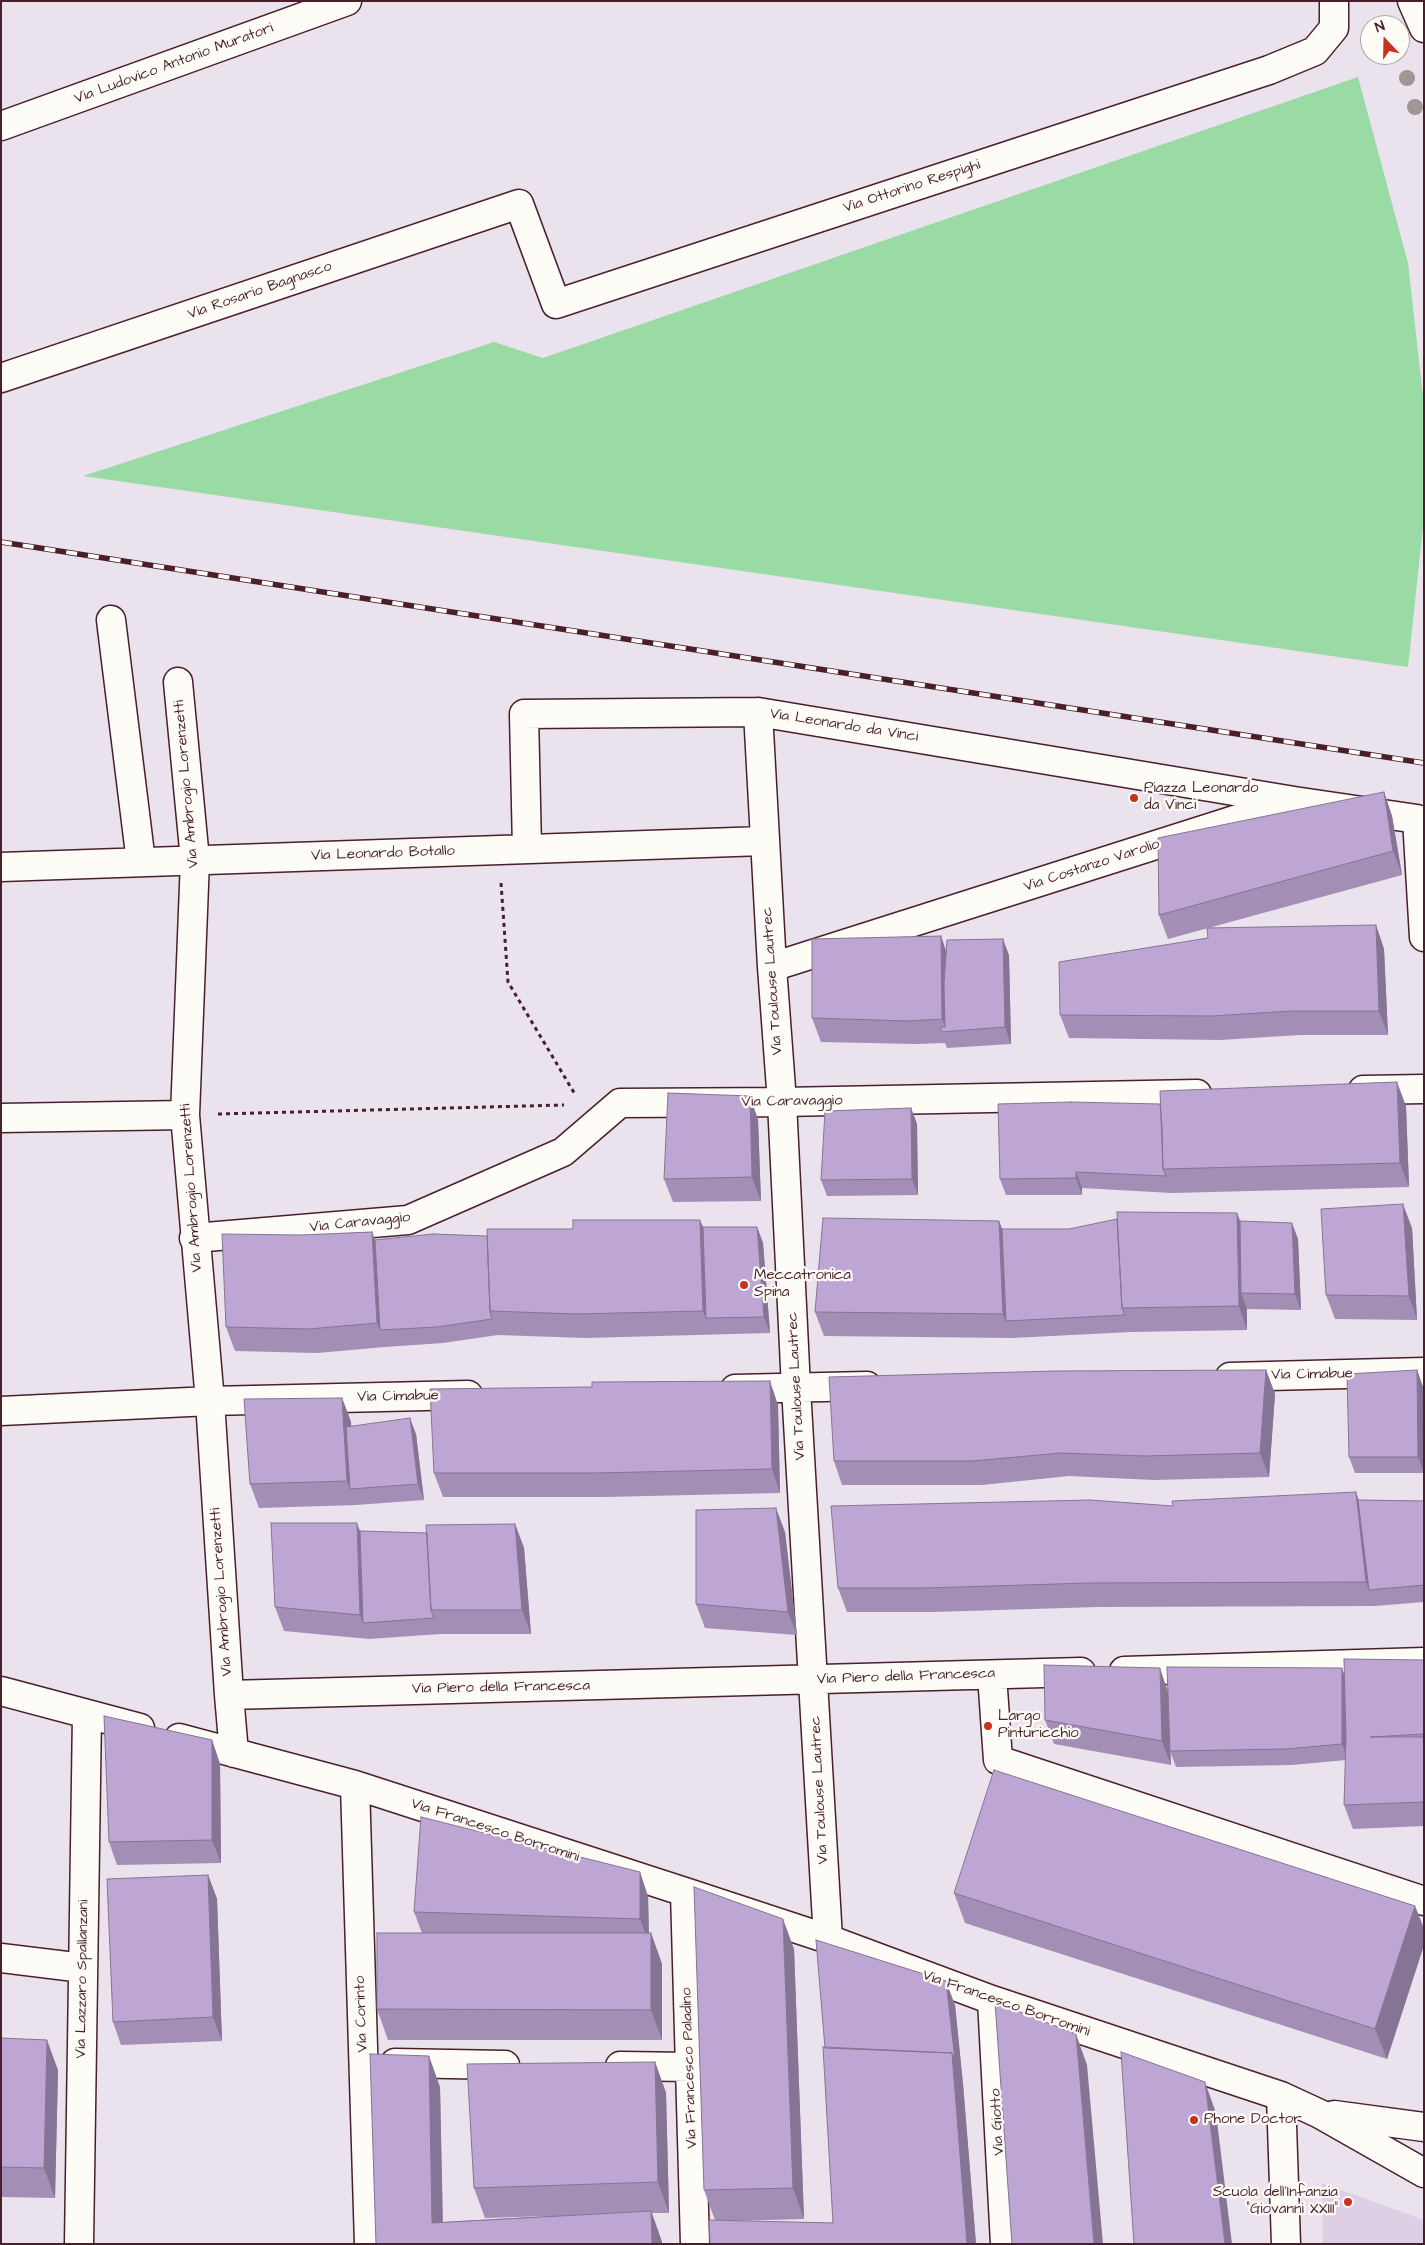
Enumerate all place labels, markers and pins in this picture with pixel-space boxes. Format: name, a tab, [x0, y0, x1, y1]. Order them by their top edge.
place label: Piazza Leonardo da Vinci	[1144, 780, 1258, 815]
marker: Piazza Leonardo da Vinci	[1128, 792, 1140, 804]
place label: Meccatronica Spina	[754, 1267, 851, 1302]
marker: Meccatronica Spina	[738, 1279, 750, 1291]
place label: Largo Pinturicchio	[998, 1708, 1079, 1743]
marker: Largo Pinturicchio	[982, 1720, 994, 1732]
place label: Phone Doctor	[1204, 2111, 1301, 2129]
marker: Phone Doctor	[1188, 2114, 1200, 2126]
place label: Scuola dell'Infanzia "Giovanni XXIII"	[1213, 2184, 1338, 2219]
marker: Scuola dell'Infanzia "Giovanni XXIII"	[1342, 2196, 1354, 2208]

